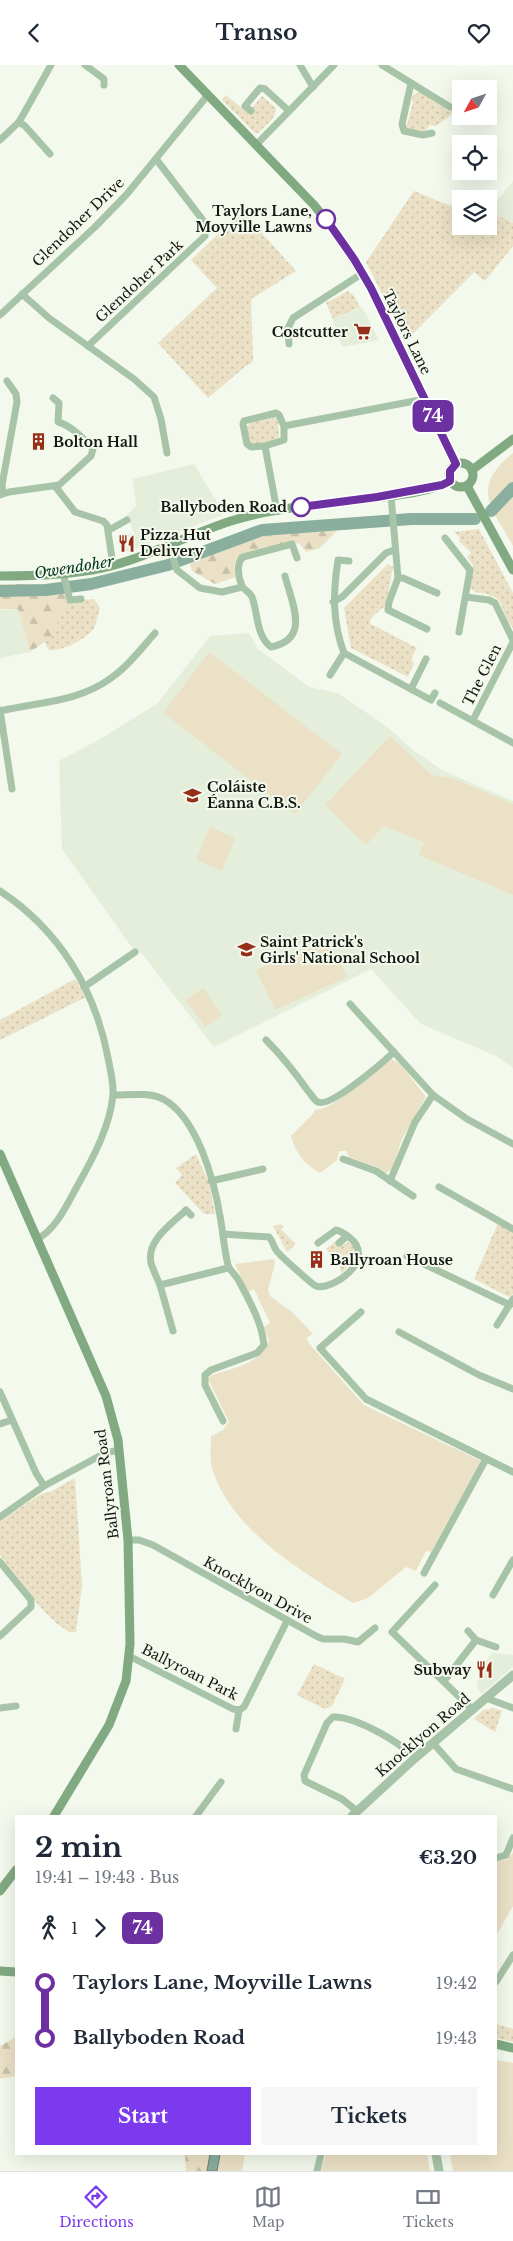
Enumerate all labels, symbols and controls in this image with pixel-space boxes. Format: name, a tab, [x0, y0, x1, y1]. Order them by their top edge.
icon: back	[20, 19, 48, 47]
text: Transo	[216, 19, 297, 46]
icon: heart	[465, 19, 493, 47]
north arrow	[452, 80, 498, 125]
map controls	[452, 80, 497, 235]
button: locate	[452, 135, 497, 180]
street label: Glendoher Drive	[28, 173, 128, 271]
button: layers	[452, 190, 497, 235]
place label: Taylors Lane, Moyville Lawns	[195, 202, 312, 236]
marker: Taylors Lane, Moyville Lawns	[316, 209, 336, 229]
street label: Glendoher Park	[91, 235, 187, 326]
street label: Taylors Lane	[379, 287, 435, 377]
supermarket icon: Costcutter	[352, 322, 372, 342]
place label: Costcutter	[272, 323, 348, 341]
line badge: 74	[410, 400, 456, 432]
text: 74	[423, 405, 443, 427]
building icon: Bolton Hall	[29, 432, 49, 452]
place label: Bolton Hall	[53, 433, 138, 451]
marker: Ballyboden Road	[291, 497, 311, 517]
place label: Ballyboden Road	[160, 498, 287, 516]
place label: Pizza Hut Delivery	[140, 526, 212, 560]
restaurant icon: Pizza Hut Delivery	[116, 533, 136, 553]
water label: Owendoher	[33, 551, 116, 583]
street label: The Glen	[459, 641, 505, 709]
place label: Coláiste Éanna C.B.S.	[207, 778, 301, 812]
school or university icon: Coláiste Éanna C.B.S.	[183, 785, 203, 805]
place label: Saint Patrick's Girls' National School	[260, 933, 420, 967]
school or university icon: Saint Patrick's Girls' National School	[236, 940, 256, 960]
building icon: Ballyroan House	[306, 1250, 326, 1270]
place label: Ballyroan House	[330, 1251, 453, 1269]
street label: Ballyroan Road	[91, 1427, 123, 1540]
street label: Knocklyon Drive	[200, 1553, 316, 1627]
street label: Ballyroan Park	[139, 1640, 242, 1704]
restaurant icon: Subway	[475, 1660, 495, 1680]
place label: Subway	[414, 1661, 472, 1679]
street label: Knocklyon Road	[372, 1689, 474, 1781]
text: 2 min	[35, 1830, 122, 1865]
text: €3.20	[419, 1846, 477, 1869]
text: 19:41 – 19:43 · Bus	[35, 1867, 179, 1887]
icon: walk	[35, 1914, 63, 1942]
icon: forward	[86, 1914, 114, 1942]
text: 74	[132, 1917, 153, 1939]
text: 1	[71, 1918, 78, 1938]
text: Taylors Lane, Moyville Lawns	[73, 1971, 372, 1994]
text: 19:42	[436, 1973, 477, 1993]
text: Ballyboden Road	[73, 2026, 245, 2049]
text: 19:43	[436, 2028, 477, 2048]
button: Start	[35, 2087, 251, 2145]
button: Tickets	[261, 2087, 477, 2145]
tab: Directions	[59, 2183, 134, 2231]
tab: Map	[252, 2183, 285, 2231]
tab: Tickets	[403, 2183, 454, 2231]

